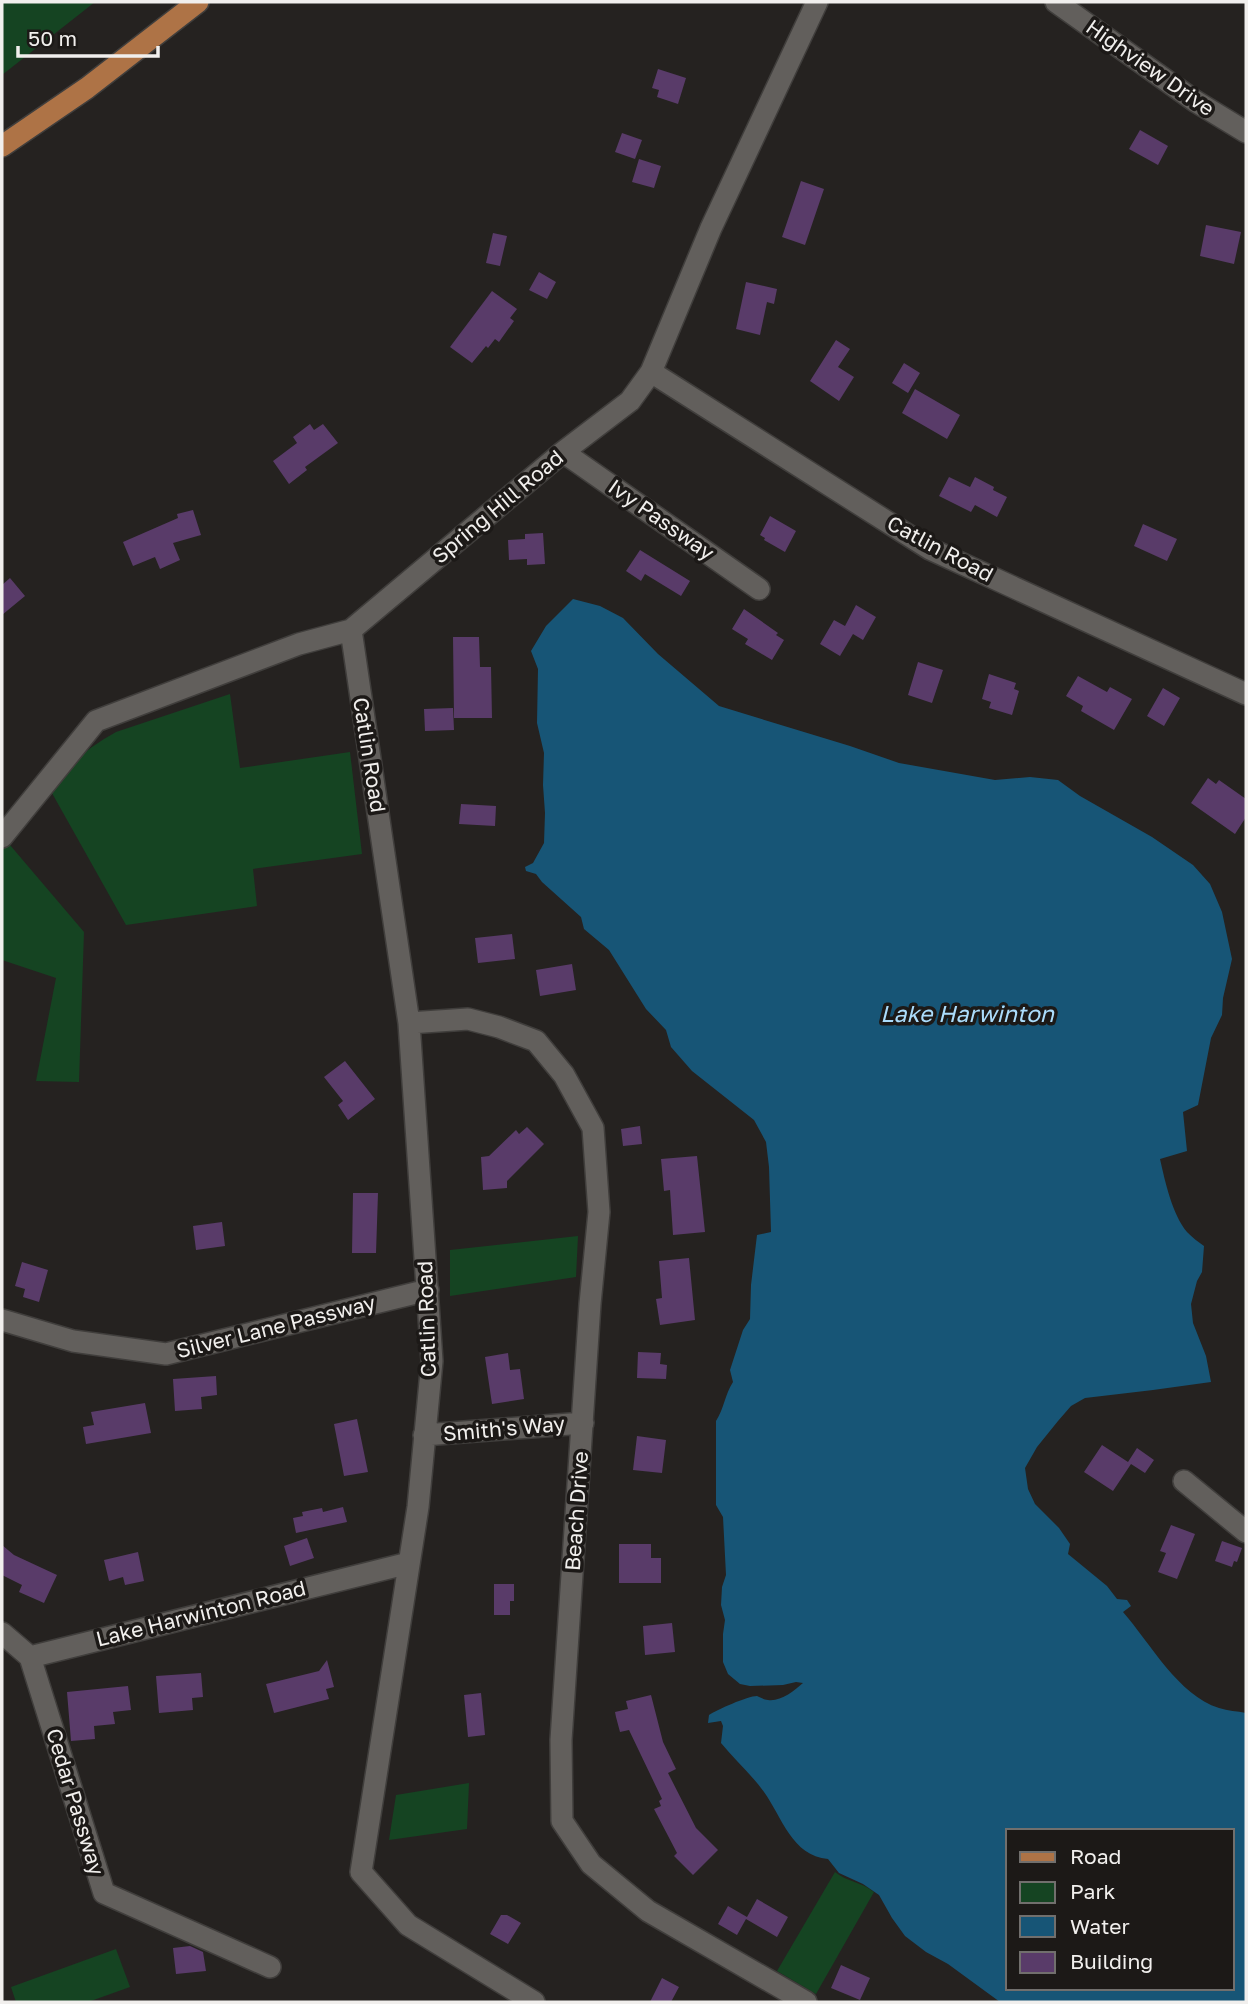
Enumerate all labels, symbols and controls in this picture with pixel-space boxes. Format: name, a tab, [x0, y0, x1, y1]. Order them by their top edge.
street label: Highview Drive	[1081, 13, 1220, 121]
scale bar	[18, 14, 158, 58]
text: 50 m	[28, 25, 77, 51]
street label: Spring Hill Road	[427, 444, 568, 569]
street label: Ivy Passway	[604, 473, 720, 565]
street label: Catlin Road	[883, 509, 998, 587]
street label: Catlin Road	[348, 695, 392, 814]
water label: Lake Harwinton	[880, 999, 1055, 1027]
street label: Catlin Road	[411, 1260, 441, 1378]
street label: Silver Lane Passway	[174, 1289, 378, 1363]
street label: Smith's Way	[442, 1410, 566, 1446]
street label: Beach Drive	[559, 1450, 593, 1572]
street label: Lake Harwinton Road	[93, 1574, 308, 1652]
street label: Cedar Passway	[41, 1725, 111, 1878]
legend	[1006, 1829, 1234, 1990]
text: Road	[1070, 1843, 1121, 1869]
text: Park	[1070, 1878, 1116, 1904]
text: Water	[1070, 1913, 1130, 1939]
text: Building	[1070, 1948, 1153, 1974]

